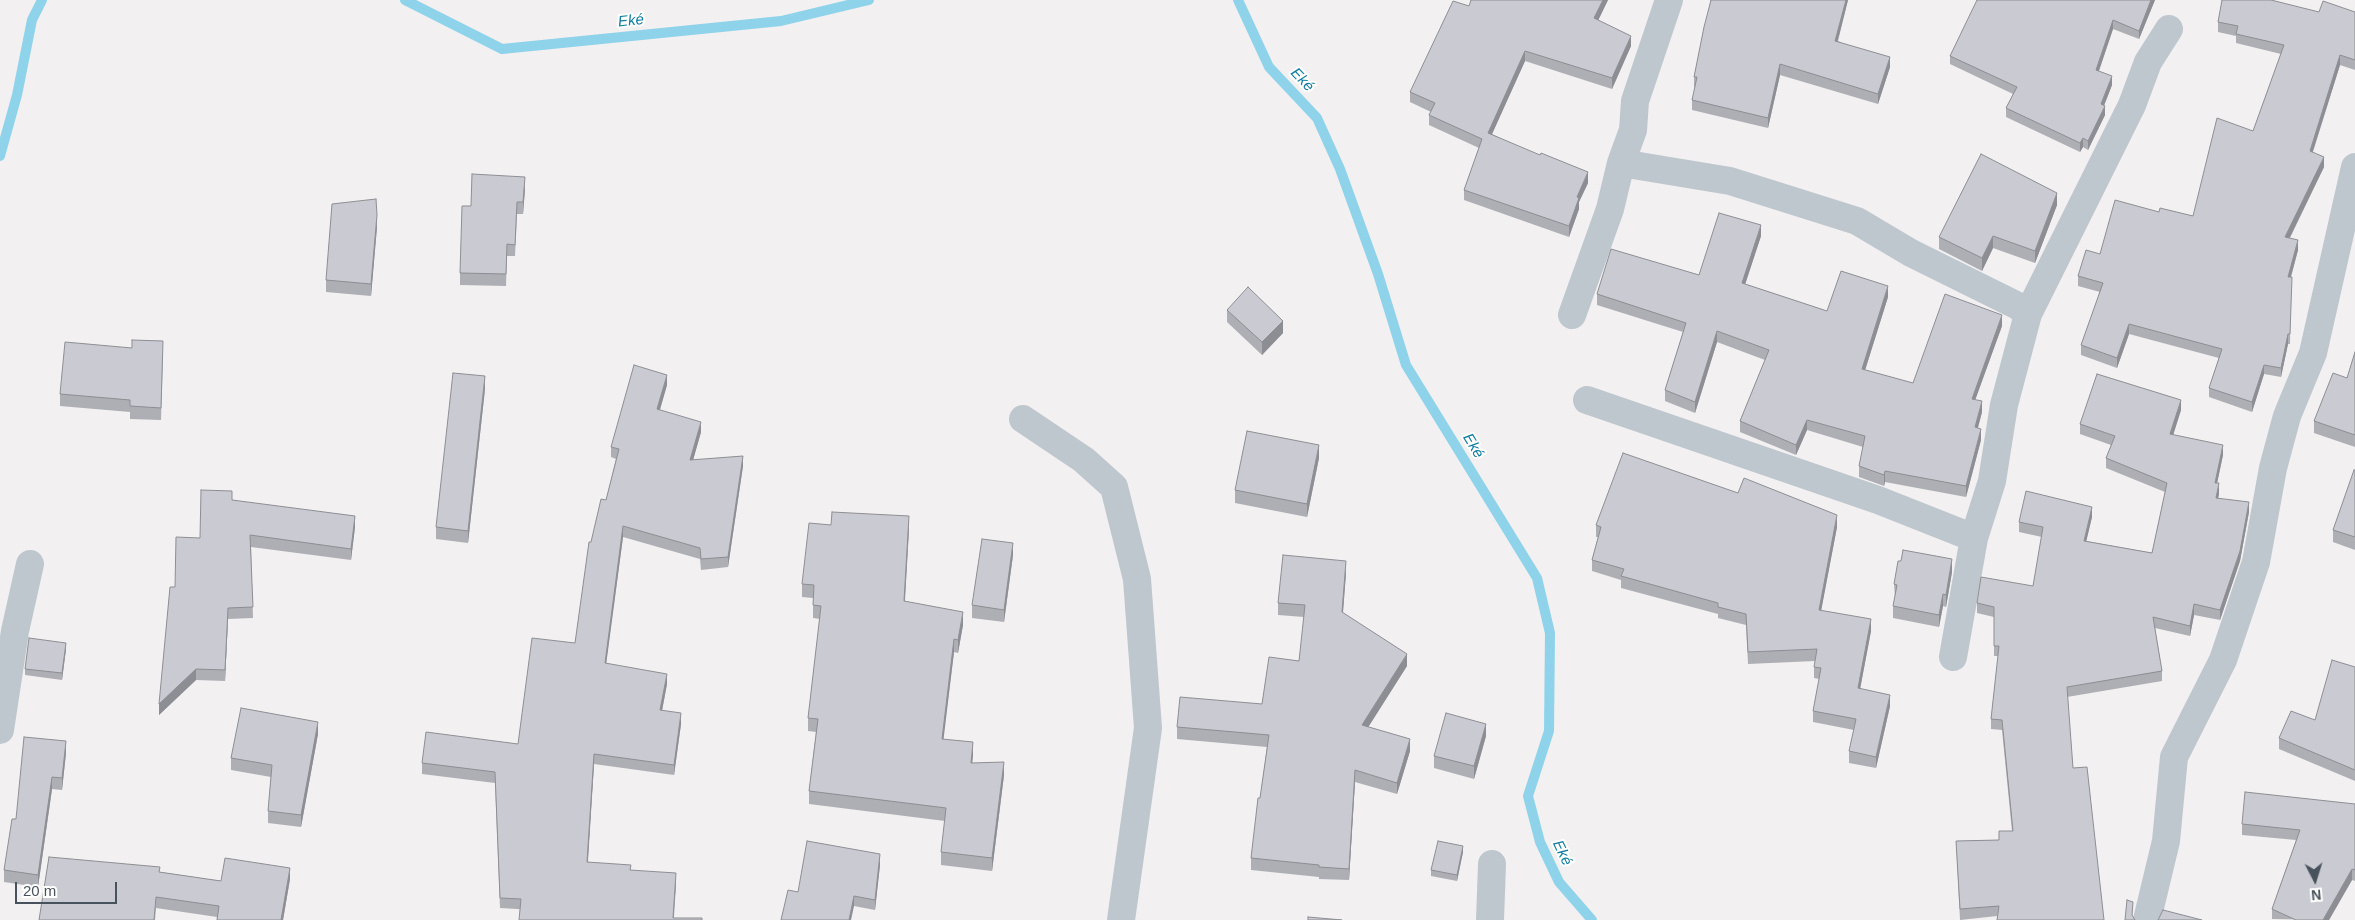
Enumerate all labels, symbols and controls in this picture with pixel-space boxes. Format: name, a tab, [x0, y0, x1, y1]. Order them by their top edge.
water label: Eké	[617, 11, 645, 31]
water label: Eké	[1287, 64, 1317, 96]
water label: Eké	[1459, 430, 1487, 462]
water label: Eké	[1548, 837, 1576, 869]
north arrow	[2290, 855, 2340, 905]
scale bar	[18, 872, 120, 904]
text: 20 m	[23, 882, 56, 899]
text: N	[2311, 887, 2322, 903]

